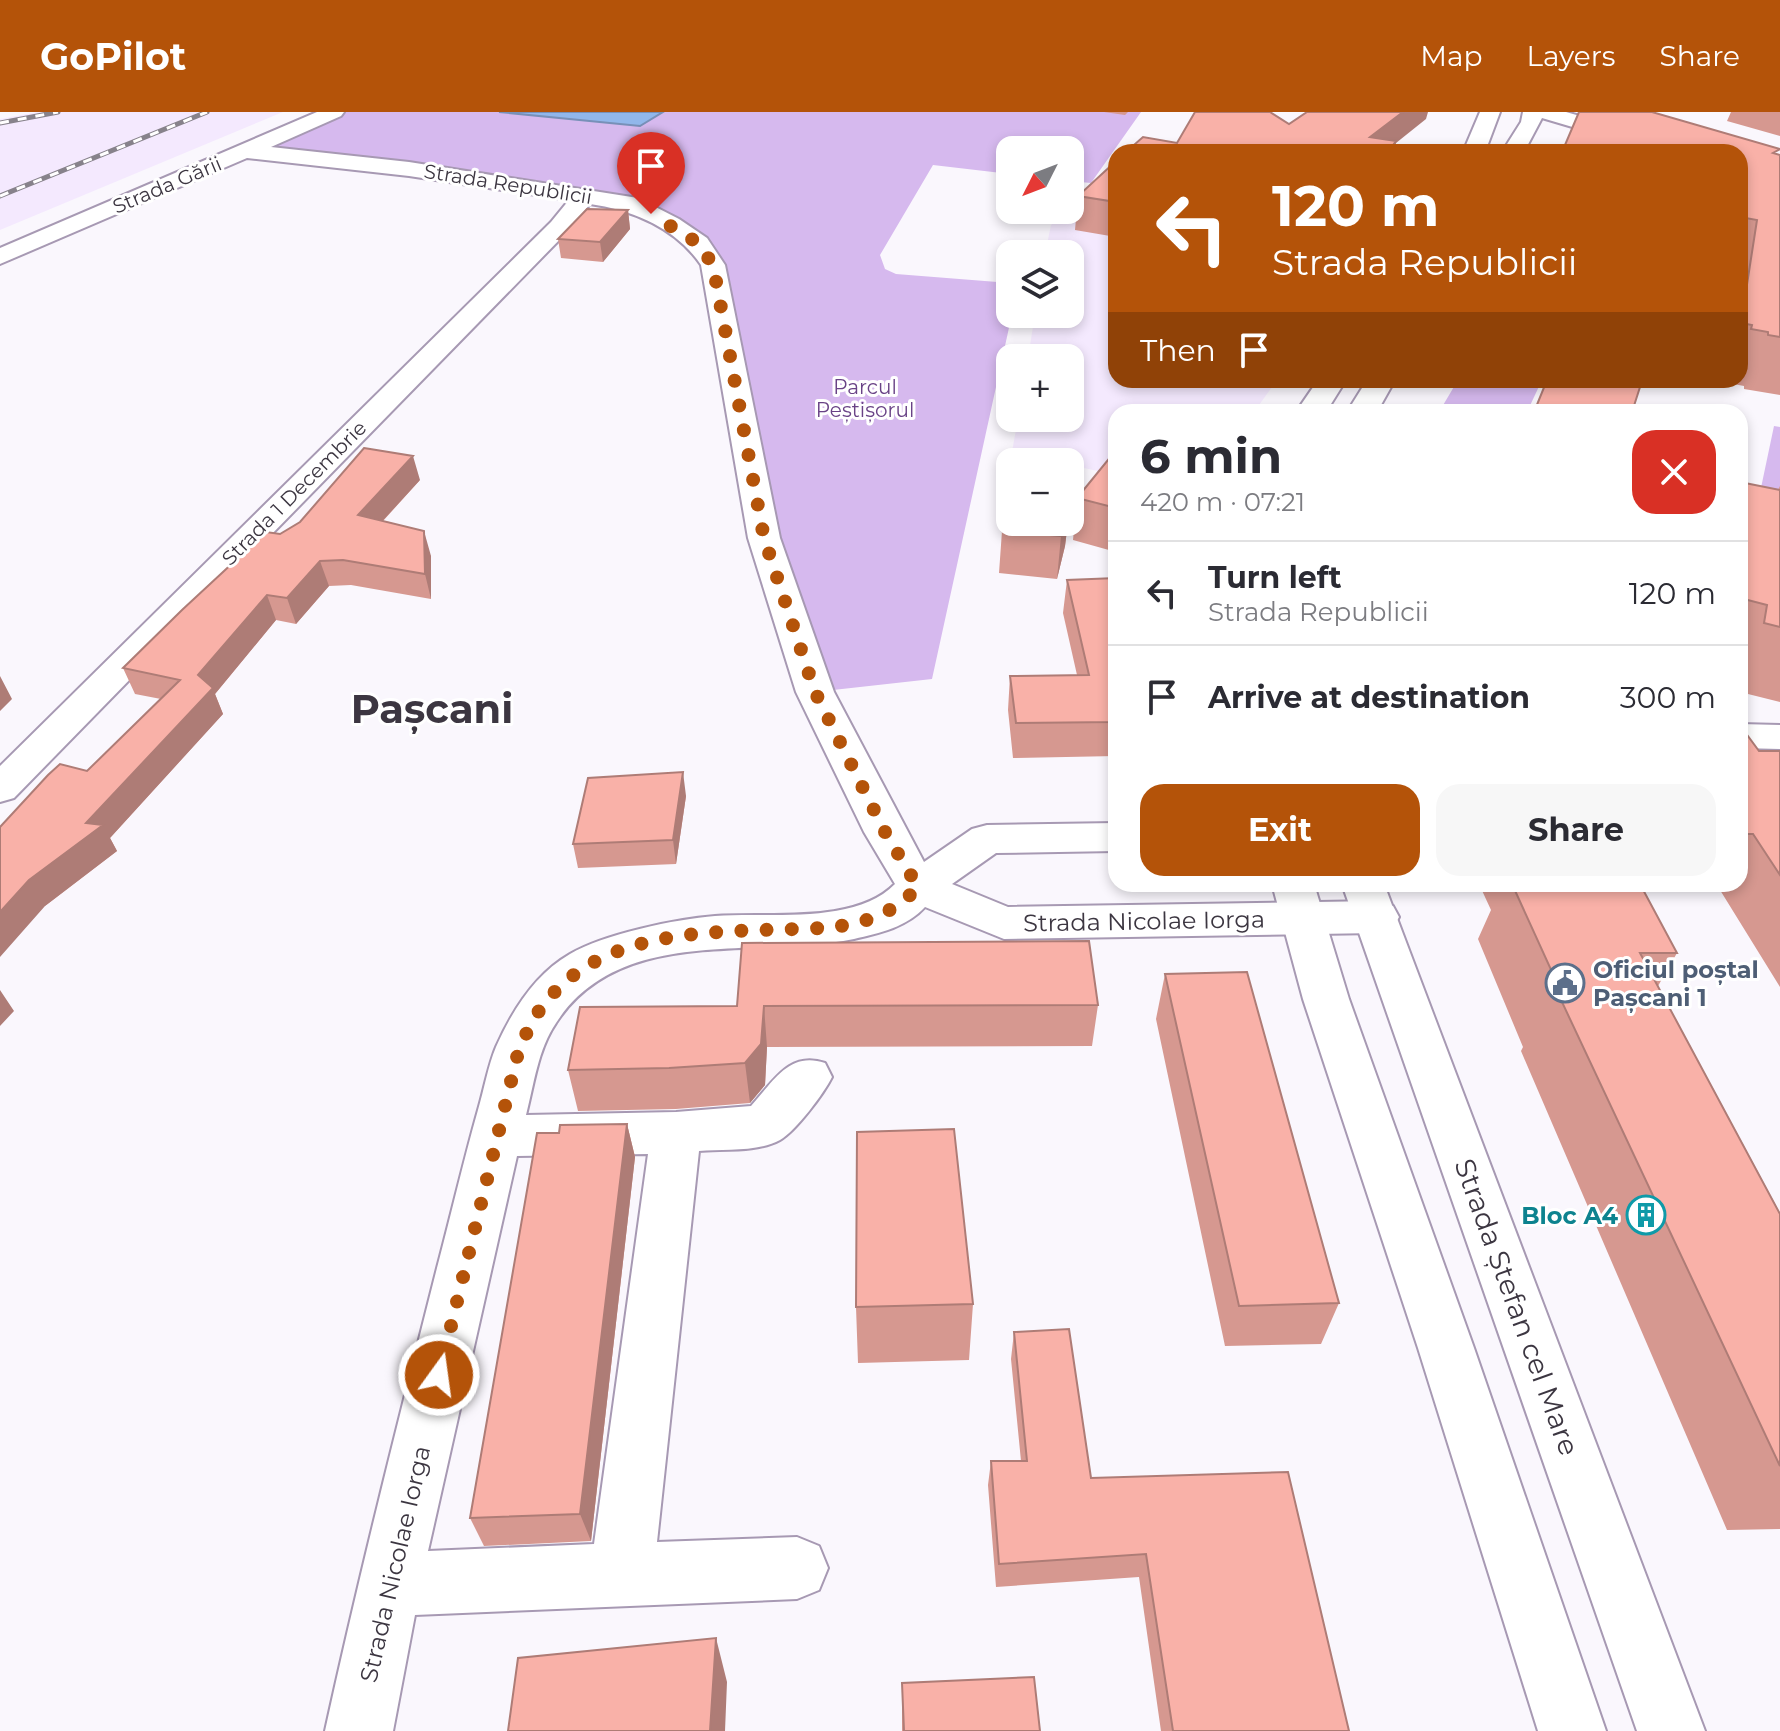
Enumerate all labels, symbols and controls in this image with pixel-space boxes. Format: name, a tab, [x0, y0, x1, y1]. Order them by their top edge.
text: GoPilot	[40, 33, 186, 80]
text: Map	[1420, 39, 1483, 73]
text: Layers	[1527, 39, 1616, 73]
text: Share	[1660, 39, 1740, 73]
pin	[617, 132, 685, 214]
north arrow	[996, 136, 1084, 224]
map controls	[996, 136, 1084, 536]
icon: arrive	[629, 144, 673, 188]
street label: Strada Gării	[109, 151, 225, 219]
street label: Strada Republicii	[422, 159, 594, 209]
text: 120 m	[1272, 172, 1440, 240]
icon: left	[1140, 176, 1244, 280]
button: layers	[996, 240, 1084, 328]
text: Strada Republicii	[1272, 240, 1578, 284]
icon: arrive	[1232, 328, 1276, 372]
text: Then	[1140, 332, 1216, 369]
button: +	[996, 344, 1084, 432]
park label: Parcul Peștișorul	[816, 375, 914, 423]
street label: Strada 1 Decembrie	[217, 416, 371, 570]
text: 6 min	[1140, 427, 1282, 485]
button: close	[1632, 430, 1716, 514]
button: −	[996, 448, 1084, 536]
text: 420 m · 07:21	[1140, 486, 1305, 518]
text: Turn left	[1208, 559, 1341, 596]
icon: left	[1140, 571, 1184, 615]
text: 120 m	[1629, 575, 1716, 612]
text: Strada Republicii	[1208, 596, 1429, 628]
icon: arrive	[1140, 675, 1184, 719]
text: Arrive at destination	[1208, 679, 1530, 716]
text: 300 m	[1620, 679, 1716, 716]
district label: Pașcani	[351, 684, 513, 734]
button: Exit	[1140, 784, 1420, 876]
button: Share	[1436, 784, 1716, 876]
street label: Strada Nicolae Iorga	[1023, 904, 1265, 938]
place label: Oficiul poștal Pașcani 1	[1593, 955, 1759, 1013]
public building icon: Oficiul poștal Pașcani 1	[1544, 962, 1586, 1004]
street label: Strada Ștefan cel Mare	[1447, 1154, 1587, 1460]
building icon: Bloc A4	[1625, 1194, 1667, 1236]
place label: Bloc A4	[1521, 1201, 1618, 1230]
position arrow	[397, 1333, 481, 1417]
street label: Strada Nicolae Iorga	[354, 1443, 436, 1685]

